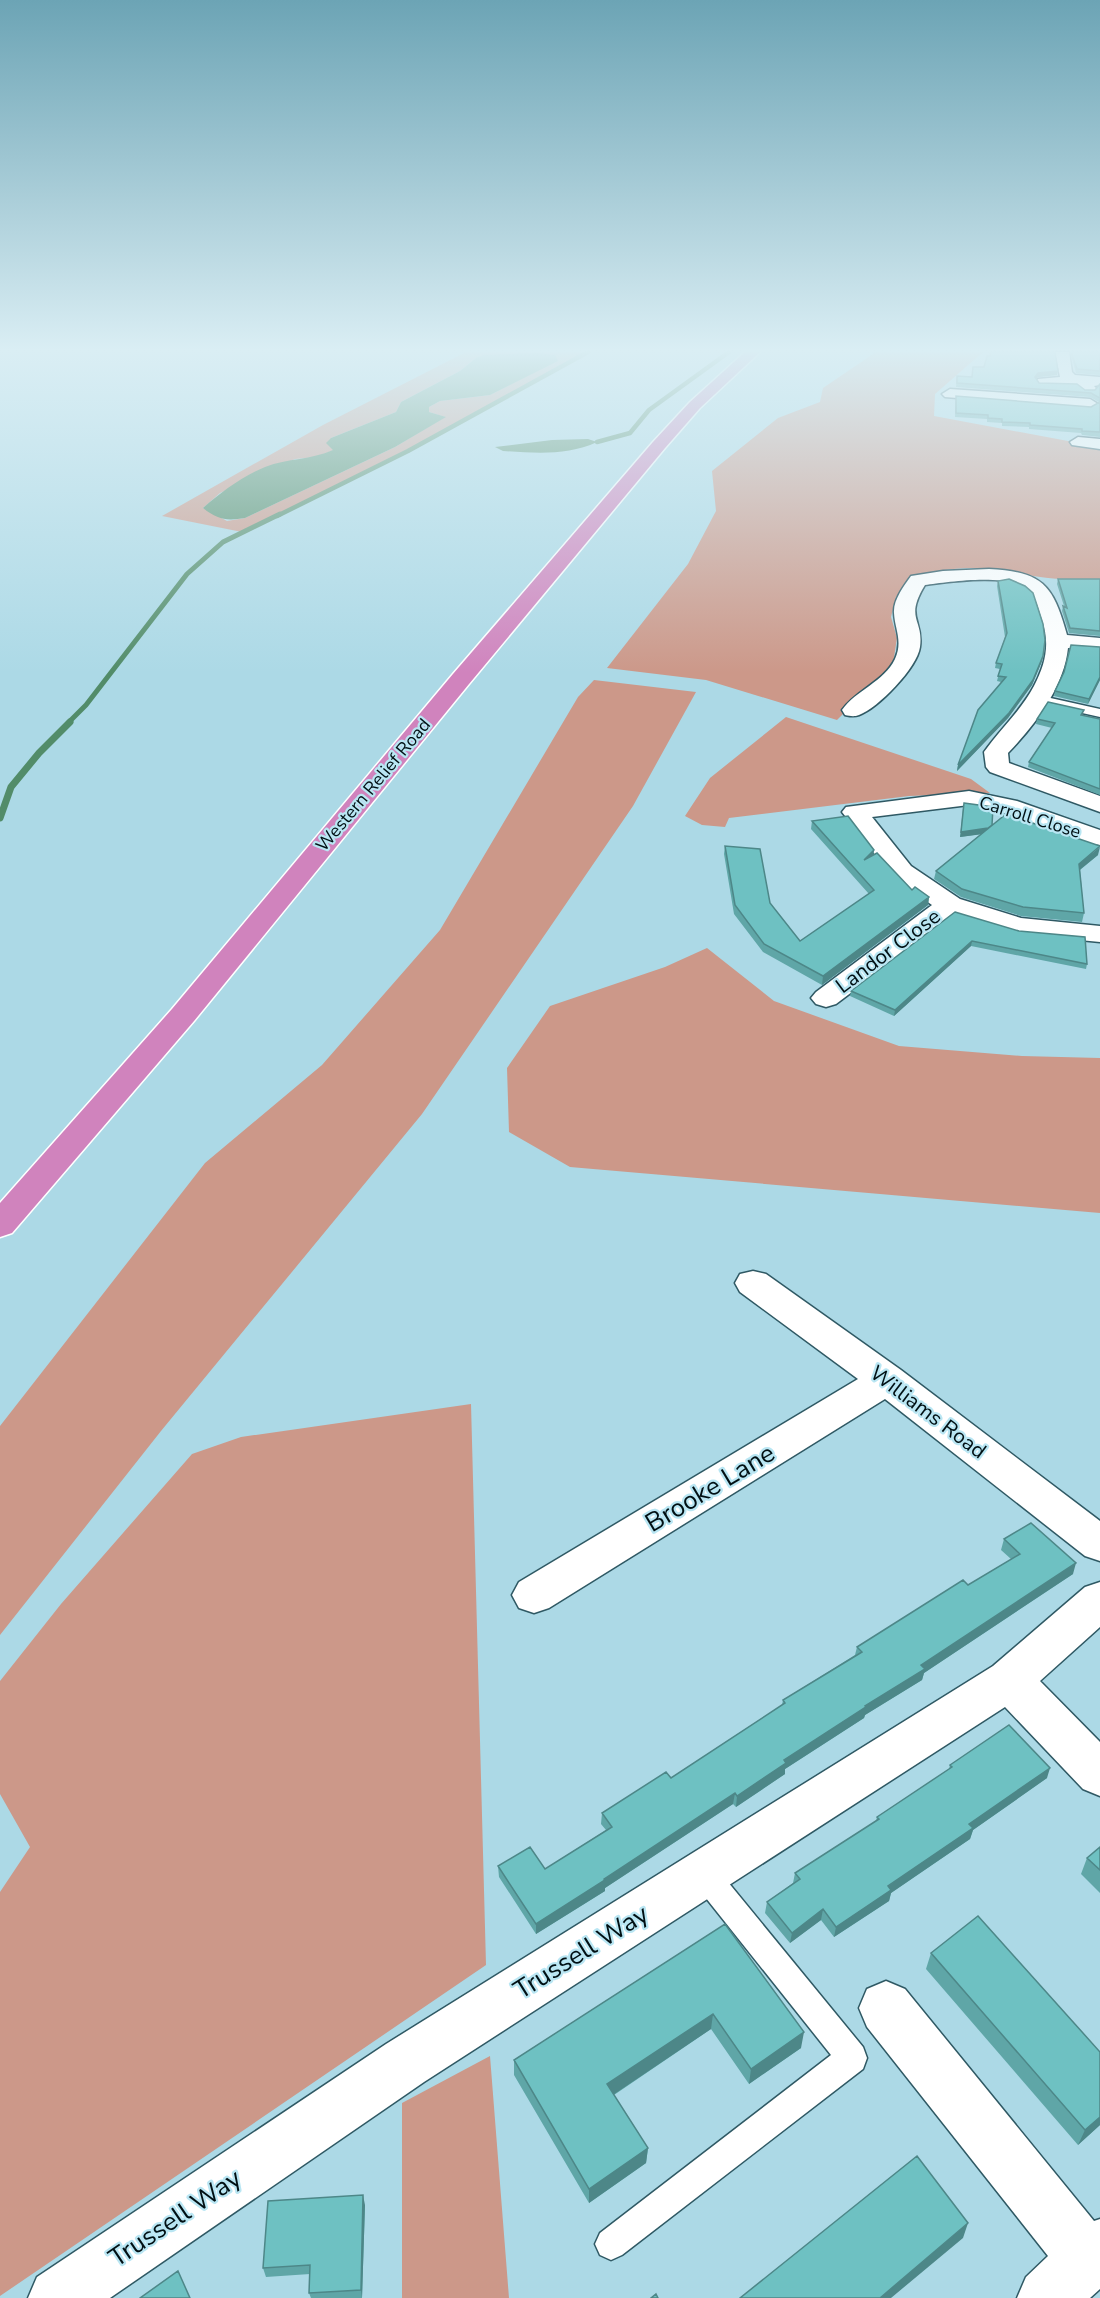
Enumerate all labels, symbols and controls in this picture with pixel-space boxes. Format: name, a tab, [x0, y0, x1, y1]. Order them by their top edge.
street label: Western Relief Road	[310, 713, 436, 857]
street label: Carroll Close	[976, 790, 1084, 844]
street label: Landor Close	[830, 902, 946, 1000]
street label: Williams Road	[864, 1359, 992, 1465]
street label: Brooke Lane	[639, 1436, 781, 1540]
street label: Trussell Way	[507, 1896, 656, 2007]
street label: Trussell Way	[102, 2160, 249, 2275]

